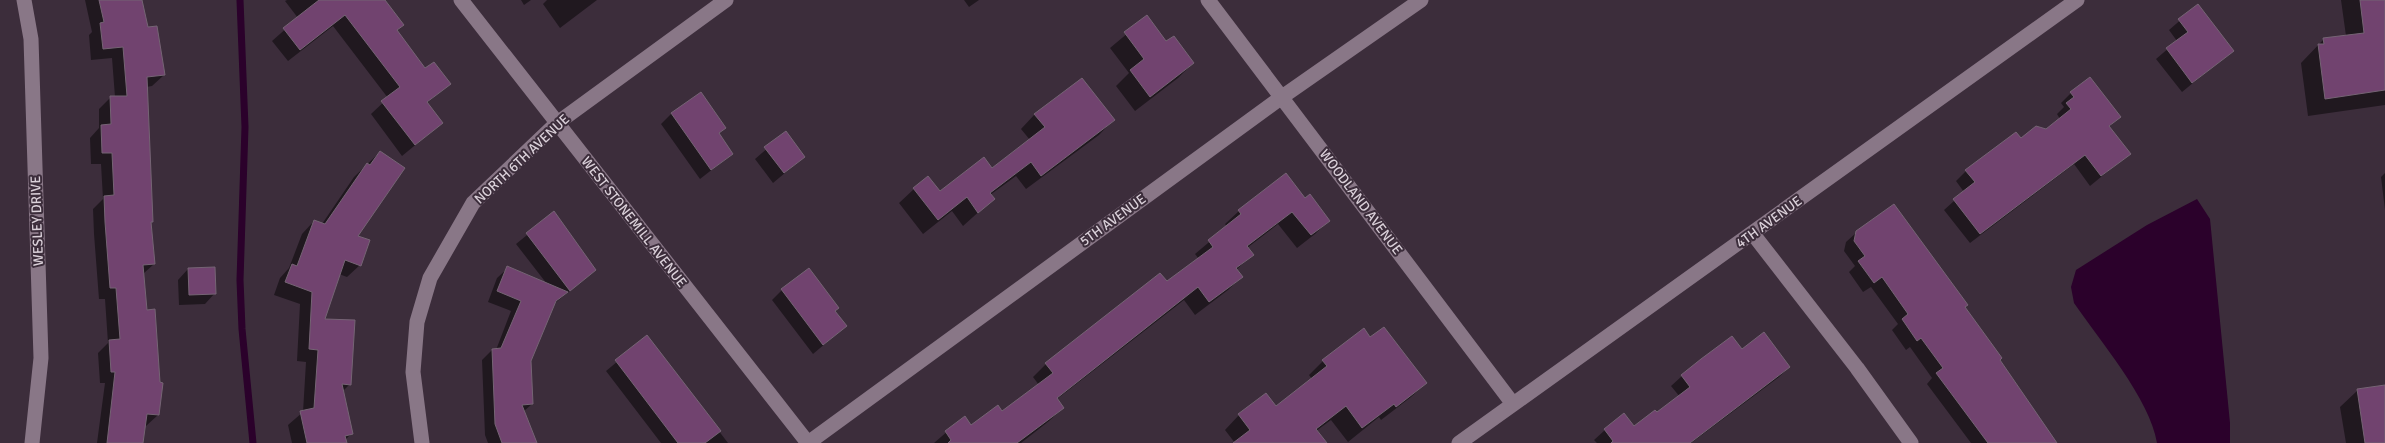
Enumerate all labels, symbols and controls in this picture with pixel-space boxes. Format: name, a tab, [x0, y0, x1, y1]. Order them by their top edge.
street label: NORTH 6TH AVENUE	[471, 110, 573, 207]
street label: WOODLAND AVENUE	[1316, 146, 1406, 258]
street label: WEST STONEMILL AVENUE	[578, 153, 690, 291]
street label: WESLEY DRIVE	[27, 175, 47, 266]
street label: 5TH AVENUE	[1077, 190, 1149, 250]
street label: 4TH AVENUE	[1733, 192, 1805, 252]

